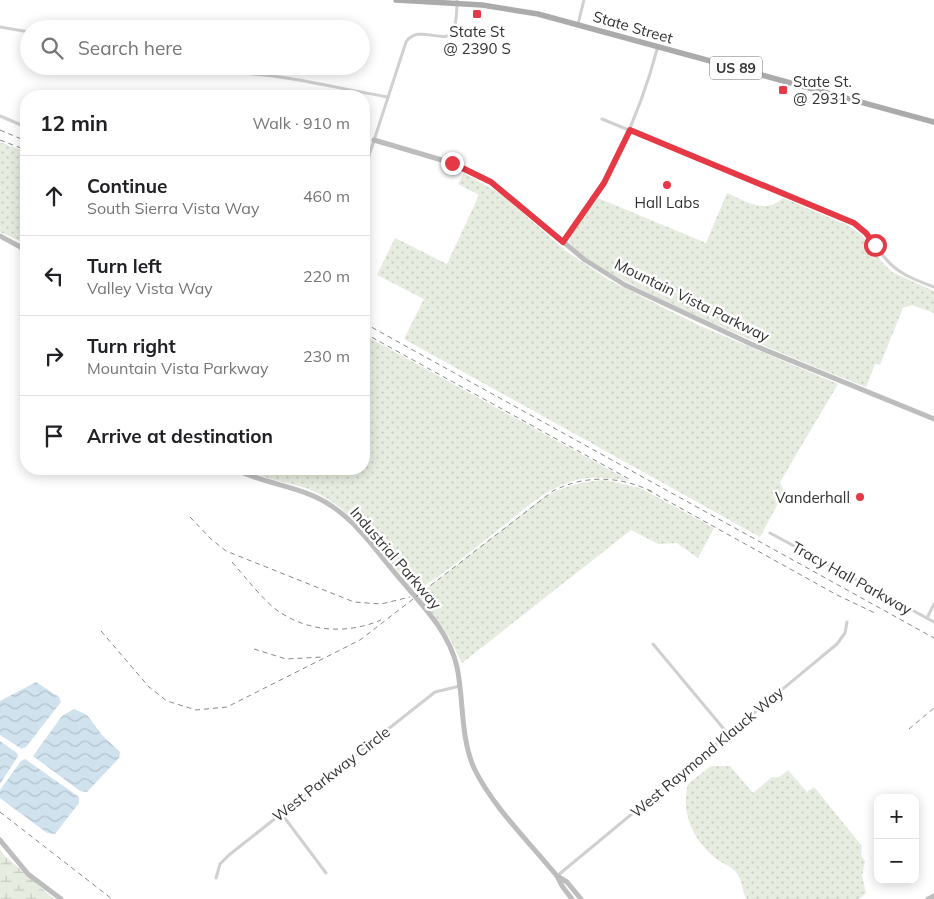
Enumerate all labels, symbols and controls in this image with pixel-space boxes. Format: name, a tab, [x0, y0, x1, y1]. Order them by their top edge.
street label: State Street	[591, 7, 675, 47]
marker: State St @ 2390 S	[471, 8, 483, 20]
search box	[20, 20, 370, 75]
place label: State St @ 2390 S	[443, 22, 511, 58]
icon: search	[38, 34, 66, 62]
text: Search here	[78, 36, 182, 60]
road number: US 89	[710, 56, 762, 80]
place label: State St. @ 2931 S	[793, 72, 861, 108]
marker: State St. @ 2931 S	[777, 84, 789, 96]
text: 12 min	[40, 110, 108, 136]
text: Walk · 910 m	[252, 113, 350, 133]
route end	[441, 152, 464, 175]
text: Continue	[87, 174, 167, 198]
marker: Hall Labs	[661, 179, 673, 191]
icon: ahead	[40, 182, 68, 210]
text: 460 m	[303, 186, 350, 206]
place label: Hall Labs	[634, 193, 700, 212]
text: South Sierra Vista Way	[87, 198, 259, 218]
route start	[864, 234, 887, 257]
text: Turn left	[87, 254, 162, 278]
street label: Mountain Vista Parkway	[611, 254, 773, 346]
icon: left	[40, 262, 68, 290]
text: 220 m	[303, 266, 350, 286]
text: Valley Vista Way	[87, 278, 213, 298]
text: Turn right	[87, 334, 176, 358]
icon: right	[40, 342, 68, 370]
text: 230 m	[303, 346, 350, 366]
text: Mountain Vista Parkway	[87, 358, 268, 378]
icon: arrive	[40, 422, 68, 450]
text: Arrive at destination	[87, 424, 273, 448]
place label: Vanderhall	[775, 488, 850, 507]
marker: Vanderhall	[854, 491, 866, 503]
street label: Industrial Parkway	[346, 503, 446, 613]
street label: Tracy Hall Parkway	[789, 537, 915, 619]
street label: West Raymond Klauck Way	[627, 682, 787, 822]
street label: West Parkway Circle	[268, 722, 394, 826]
map controls	[874, 794, 919, 884]
button: +	[874, 794, 919, 839]
button: −	[874, 839, 919, 884]

